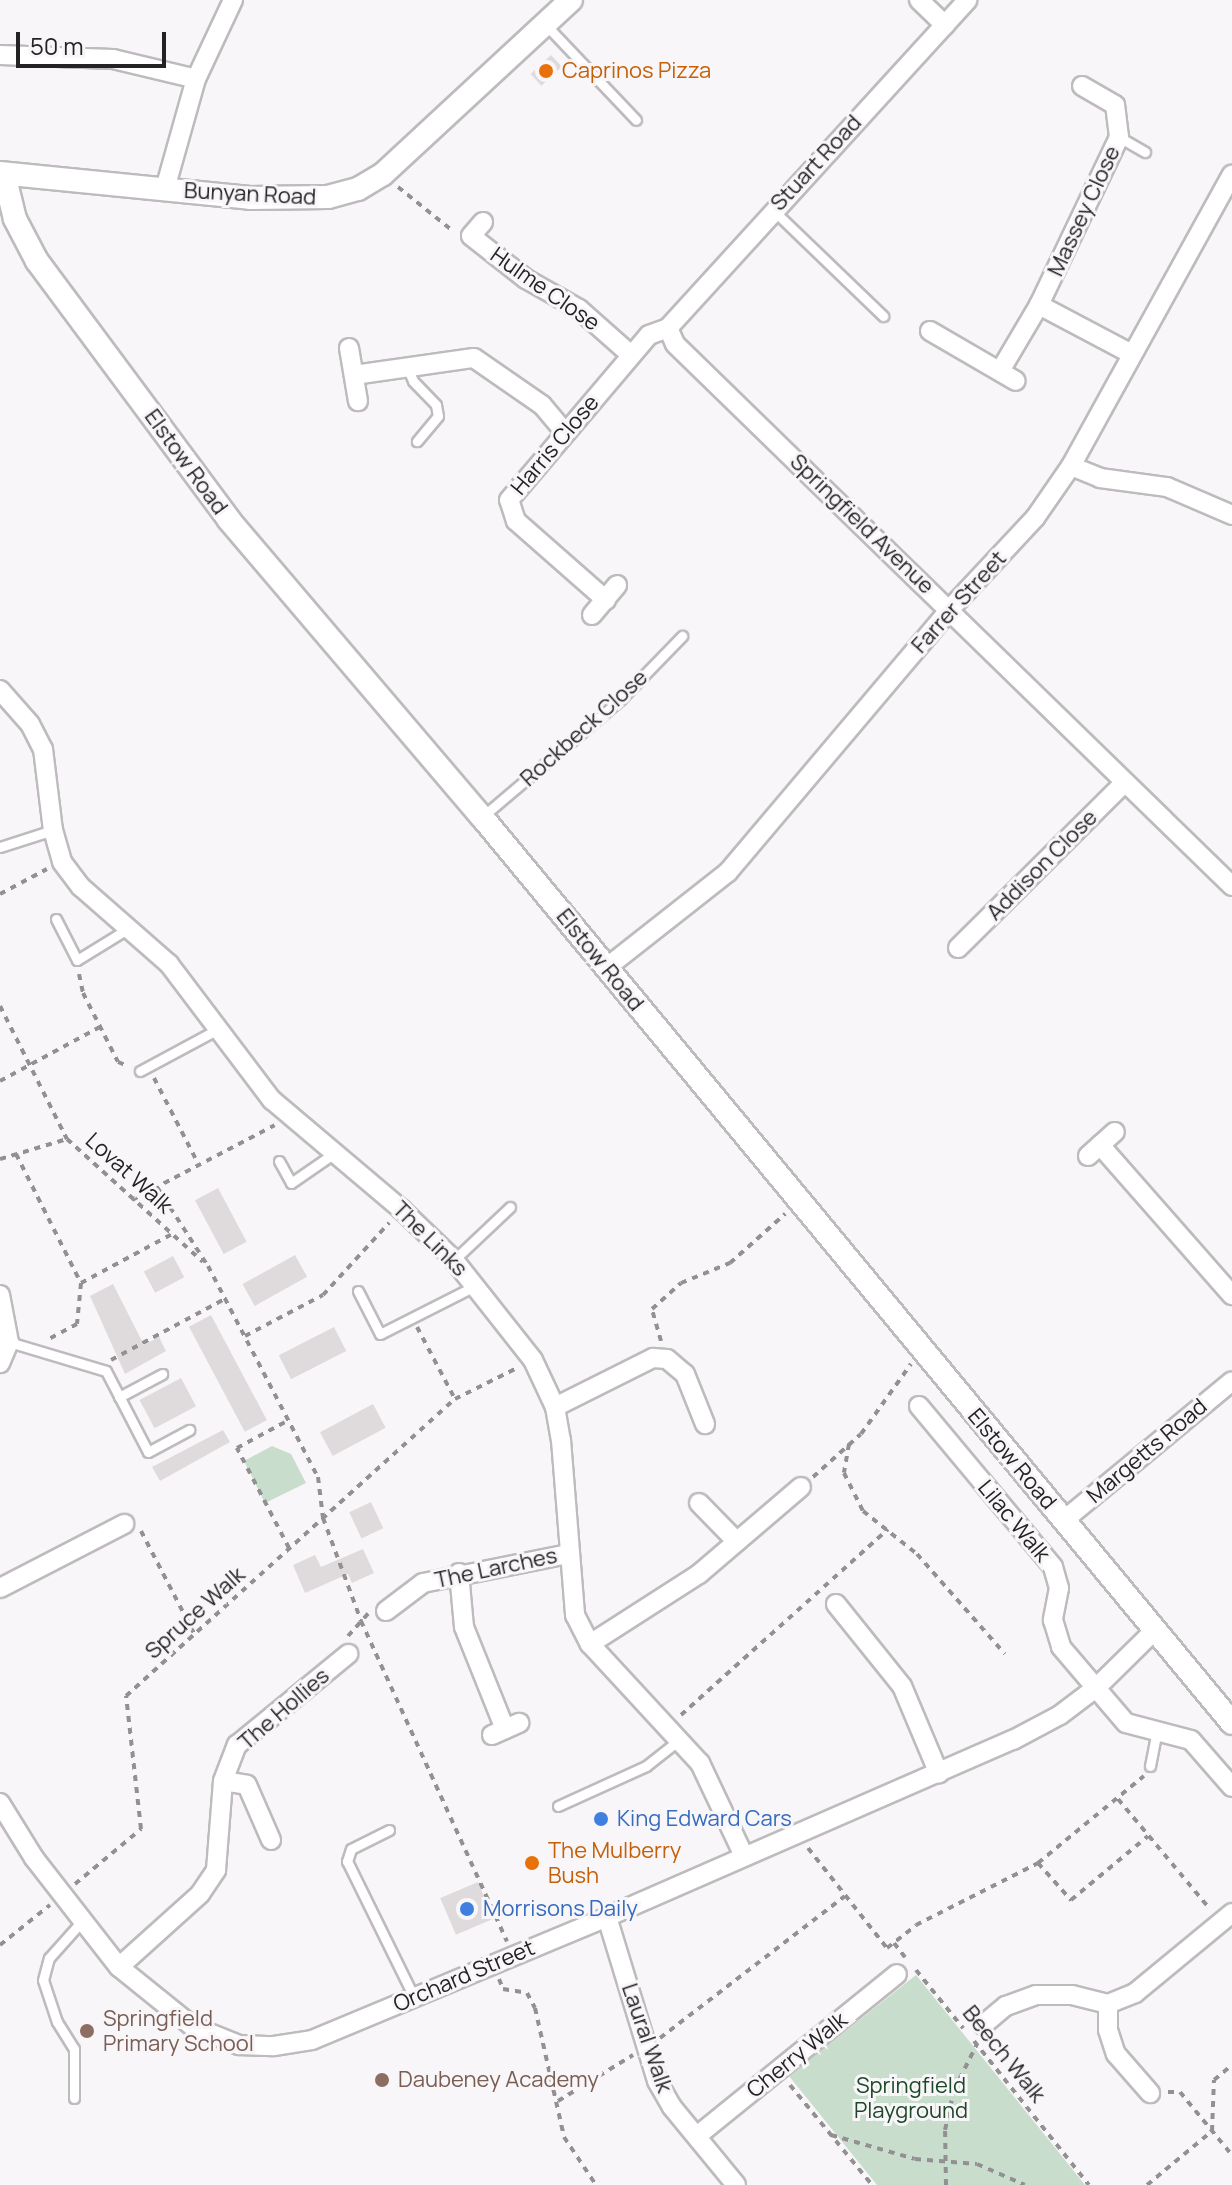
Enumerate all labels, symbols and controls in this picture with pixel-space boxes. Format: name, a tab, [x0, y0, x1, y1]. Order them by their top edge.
scale bar	[20, 16, 170, 66]
text: 50 m	[30, 29, 84, 62]
place label: Caprinos Pizza	[562, 58, 711, 84]
marker: Caprinos Pizza	[537, 62, 555, 80]
street label: Stuart Road	[765, 110, 867, 216]
street label: Massey Close	[1042, 142, 1126, 280]
street label: Bunyan Road	[183, 177, 317, 211]
street label: Hulme Close	[485, 242, 605, 336]
street label: Harris Close	[506, 390, 604, 500]
street label: Elstow Road	[139, 404, 233, 520]
street label: Springfield Avenue	[785, 449, 939, 599]
street label: Farrer Street	[906, 545, 1012, 659]
street label: Rockbeck Close	[515, 664, 653, 792]
street label: Addison Close	[981, 804, 1103, 926]
street label: Elstow Road	[551, 904, 649, 1016]
street label: Lovat Walk	[80, 1127, 178, 1219]
street label: The Links	[387, 1196, 473, 1282]
street label: Margetts Road	[1082, 1393, 1212, 1509]
street label: Elstow Road	[962, 1403, 1062, 1515]
street label: Lilac Walk	[972, 1475, 1056, 1567]
street label: The Larches	[432, 1542, 560, 1594]
street label: Spruce Walk	[140, 1562, 250, 1664]
street label: The Hollies	[233, 1663, 335, 1755]
place label: King Edward Cars	[617, 1806, 792, 1832]
marker: King Edward Cars	[592, 1810, 610, 1828]
place label: The Mulberry Bush	[548, 1837, 681, 1888]
marker: The Mulberry Bush	[523, 1854, 541, 1872]
place label: Morrisons Daily	[483, 1896, 638, 1922]
marker: Morrisons Daily	[458, 1900, 476, 1918]
street label: Orchard Street	[389, 1934, 539, 2018]
street label: Laural Walk	[616, 1980, 678, 2096]
street label: Beech Walk	[957, 2000, 1051, 2108]
place label: Springfield Primary School	[103, 2005, 254, 2056]
street label: Cherry Walk	[742, 2007, 852, 2103]
marker: Springfield Primary School	[78, 2022, 96, 2040]
place label: Daubeney Academy	[398, 2067, 599, 2093]
marker: Daubeney Academy	[373, 2071, 391, 2089]
park label: Springfield Playground	[854, 2072, 968, 2124]

